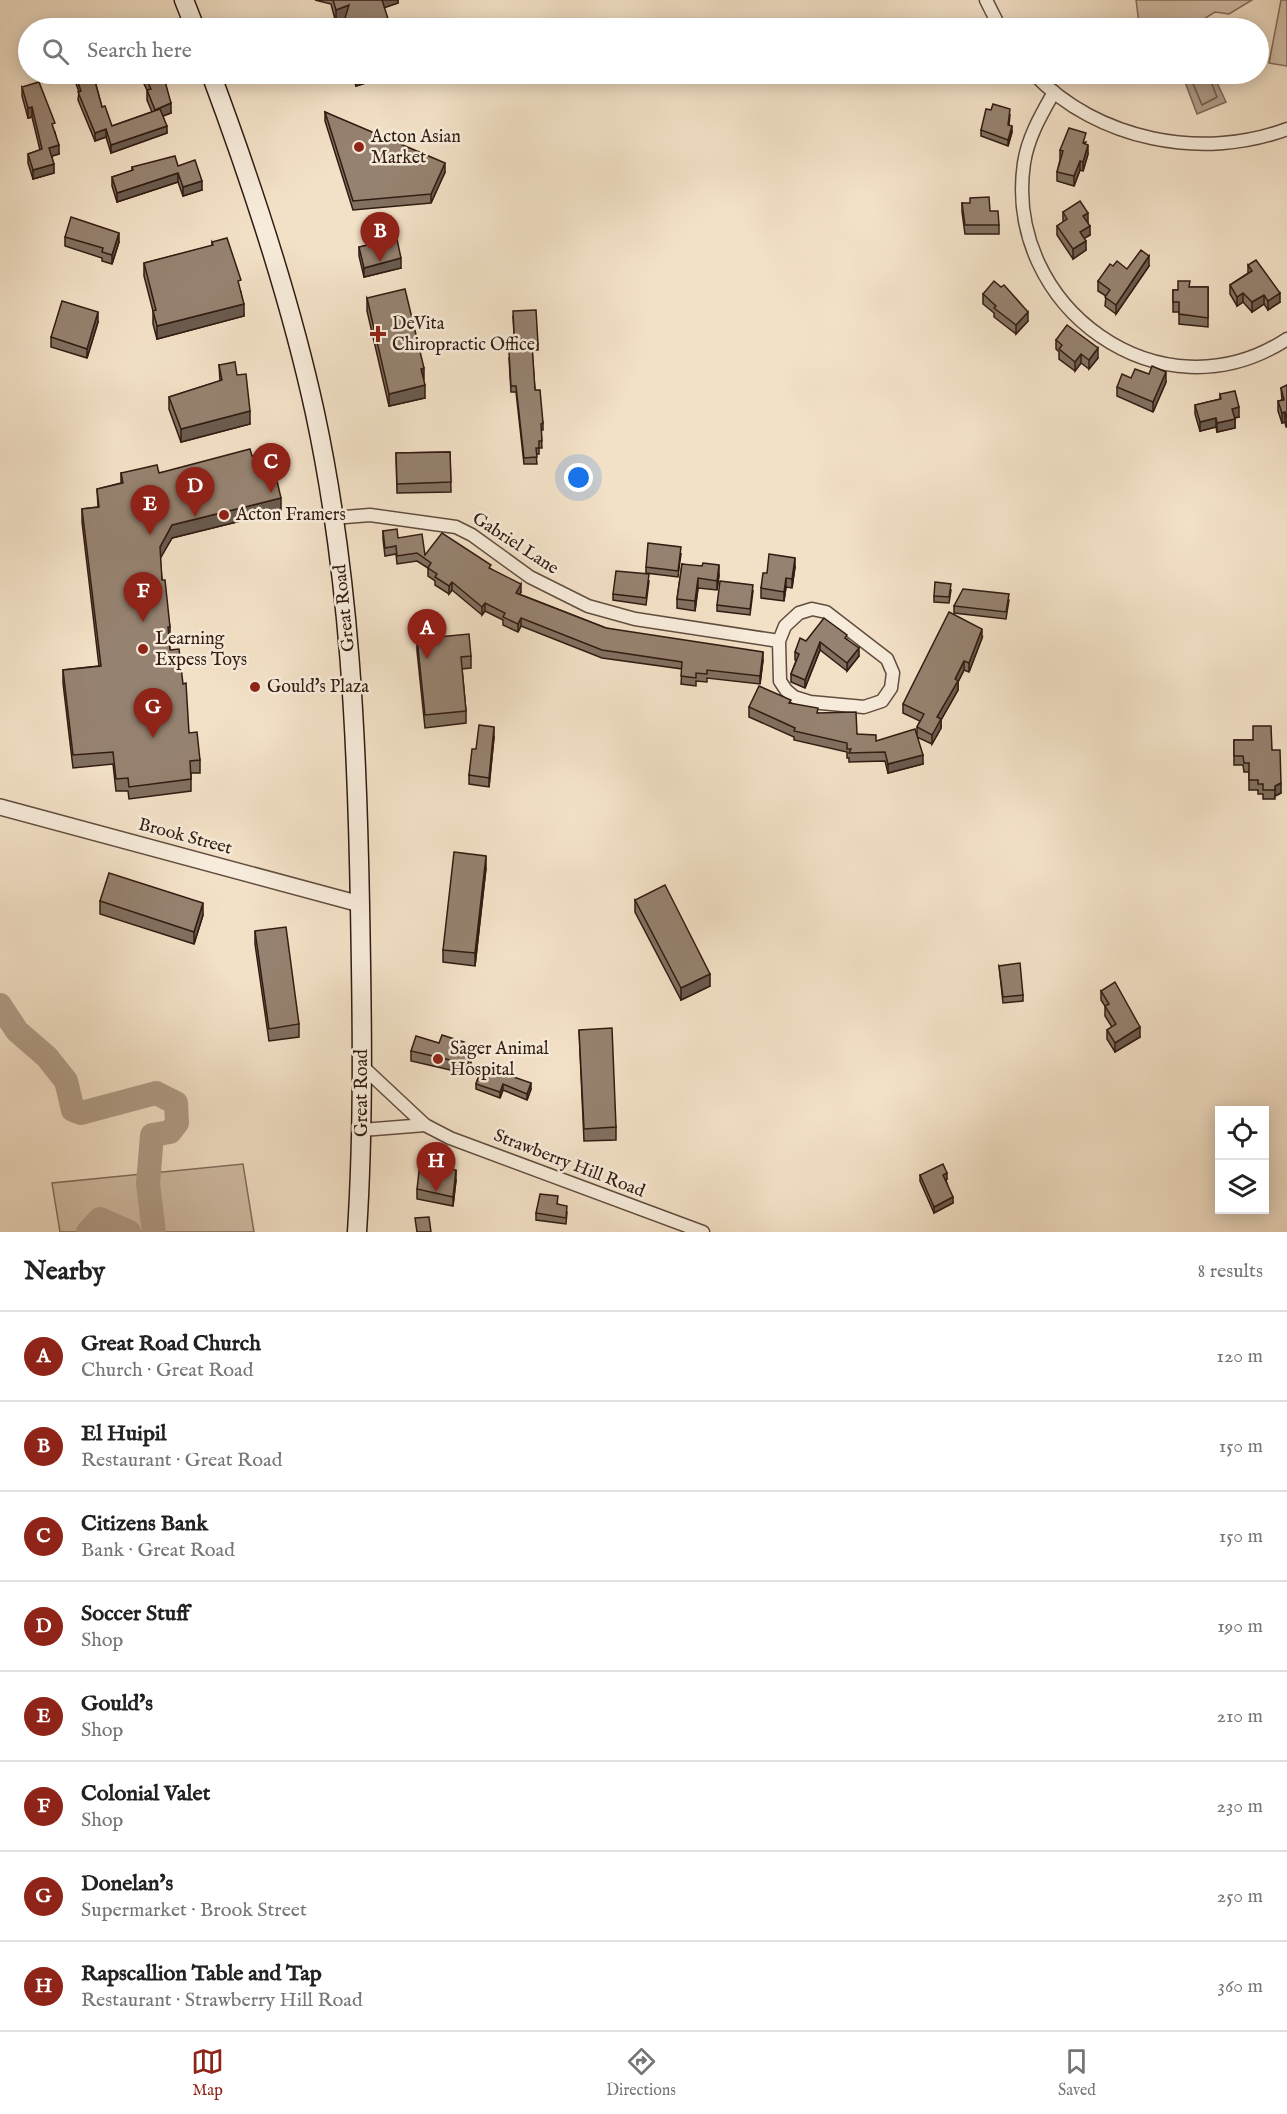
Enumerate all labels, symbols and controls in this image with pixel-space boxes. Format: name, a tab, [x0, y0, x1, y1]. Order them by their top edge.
search box	[18, 18, 1269, 84]
icon: search	[39, 35, 72, 68]
text: Search here	[87, 37, 192, 65]
place label: Acton Asian Market	[370, 126, 461, 170]
marker: Acton Asian Market	[352, 140, 366, 154]
pin: B	[360, 212, 400, 262]
place label: DeVita Chiropractic Office	[392, 313, 535, 357]
marker: DeVita Chiropractic Office	[369, 325, 387, 343]
pin: C	[252, 444, 290, 493]
your location	[564, 463, 593, 492]
pin: D	[176, 468, 214, 517]
pin: E	[130, 486, 170, 535]
place label: Acton Framers	[235, 504, 346, 527]
marker: Acton Framers	[217, 508, 231, 522]
street label: Gabriel Lane	[467, 508, 563, 580]
street label: Great Road	[329, 563, 361, 653]
pin: F	[124, 572, 162, 622]
pin: A	[408, 610, 446, 659]
place label: Learning Expess Toys	[155, 628, 247, 672]
marker: Learning Expess Toys	[136, 642, 150, 656]
place label: Gould's Plaza	[267, 676, 369, 699]
marker: Gould's Plaza	[248, 680, 262, 694]
pin: G	[134, 688, 172, 738]
street label: Brook Street	[136, 813, 234, 861]
place label: Sager Animal Hospital	[450, 1038, 549, 1082]
street label: Great Road	[351, 1049, 374, 1137]
marker: Sager Animal Hospital	[431, 1052, 445, 1066]
map controls	[1215, 1106, 1269, 1214]
button: locate	[1215, 1106, 1269, 1160]
street label: Strawberry Hill Road	[490, 1125, 648, 1204]
pin: H	[416, 1142, 456, 1192]
button: layers	[1215, 1160, 1269, 1214]
text: Nearby	[24, 1255, 105, 1288]
text: 8 results	[1197, 1259, 1263, 1284]
text: Great Road Church	[81, 1330, 261, 1358]
text: A	[37, 1344, 50, 1369]
text: 120 m	[1217, 1344, 1263, 1369]
text: Church · Great Road	[81, 1358, 253, 1383]
text: El Huipil	[81, 1420, 167, 1448]
text: B	[37, 1434, 50, 1459]
text: 150 m	[1219, 1434, 1263, 1459]
text: Restaurant · Great Road	[81, 1448, 282, 1473]
text: Citizens Bank	[81, 1510, 208, 1538]
text: C	[36, 1524, 51, 1549]
text: 150 m	[1219, 1524, 1263, 1549]
text: Bank · Great Road	[81, 1538, 235, 1563]
text: Soccer Stuff	[81, 1600, 189, 1628]
text: D	[35, 1614, 52, 1639]
text: 190 m	[1217, 1614, 1263, 1639]
text: Shop	[81, 1628, 123, 1653]
text: Gould's	[81, 1690, 153, 1718]
text: E	[37, 1704, 50, 1729]
text: 210 m	[1217, 1704, 1263, 1729]
text: Shop	[81, 1718, 123, 1743]
text: Colonial Valet	[81, 1780, 210, 1808]
text: F	[37, 1794, 50, 1819]
text: 230 m	[1217, 1794, 1263, 1819]
text: Shop	[81, 1808, 123, 1833]
text: Donelan's	[81, 1870, 173, 1898]
text: G	[36, 1884, 51, 1909]
text: 250 m	[1217, 1884, 1263, 1909]
text: Supermarket · Brook Street	[81, 1898, 307, 1923]
text: Rapscallion Table and Tap	[81, 1960, 322, 1988]
text: H	[35, 1974, 52, 1999]
text: 360 m	[1217, 1974, 1263, 1999]
text: Restaurant · Strawberry Hill Road	[81, 1988, 363, 2013]
tab: Map	[191, 2045, 224, 2101]
tab: Directions	[606, 2045, 676, 2101]
tab: Saved	[1058, 2045, 1096, 2101]

